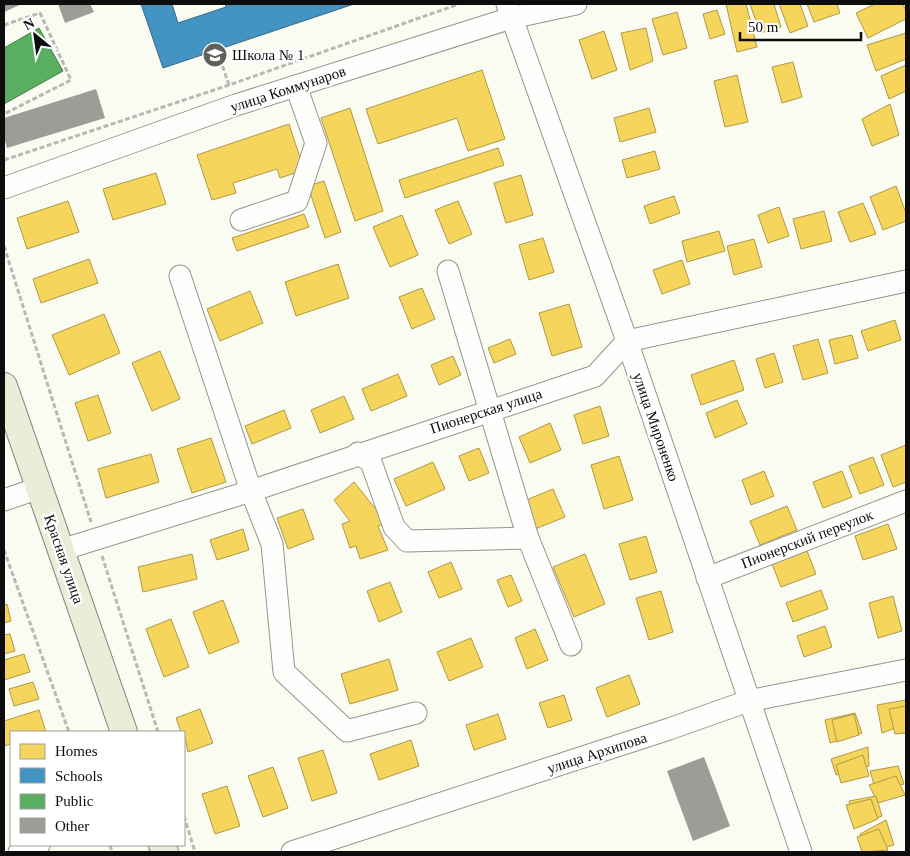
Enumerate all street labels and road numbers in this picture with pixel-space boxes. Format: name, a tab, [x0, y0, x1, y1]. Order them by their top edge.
street label: улица Коммунаров	[228, 63, 348, 115]
street label: улица Мироненко	[630, 371, 682, 483]
street label: Пионерская улица	[428, 385, 544, 437]
street label: Пионерский переулок	[739, 506, 876, 572]
street label: Красная улица	[41, 512, 87, 606]
street label: улица Архипова	[545, 729, 649, 777]

